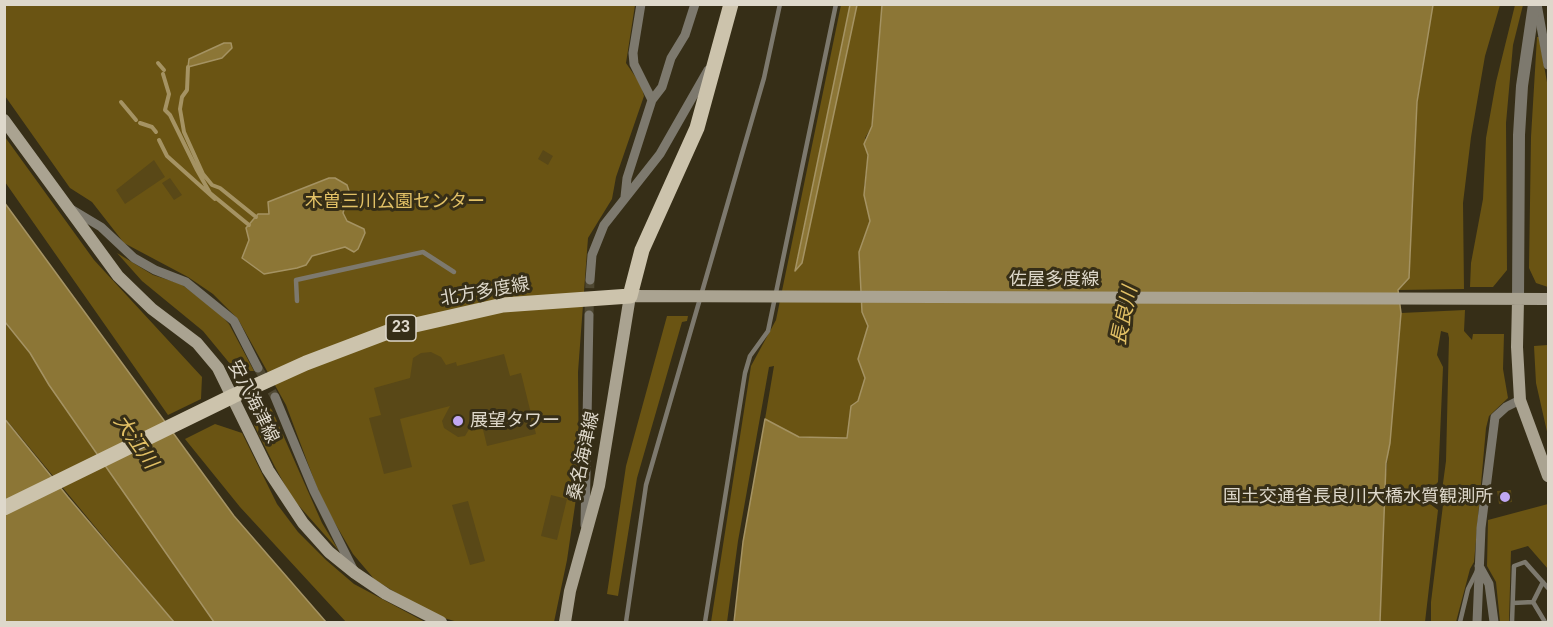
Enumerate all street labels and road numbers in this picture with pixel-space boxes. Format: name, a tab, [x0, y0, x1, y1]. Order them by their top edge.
street label: 佐屋多度線	[1009, 269, 1099, 291]
street label: 北方多度線	[439, 274, 531, 310]
road number: 23	[386, 315, 416, 341]
street label: 安八海津線	[223, 357, 283, 447]
street label: 桑名海津線	[564, 410, 604, 502]

